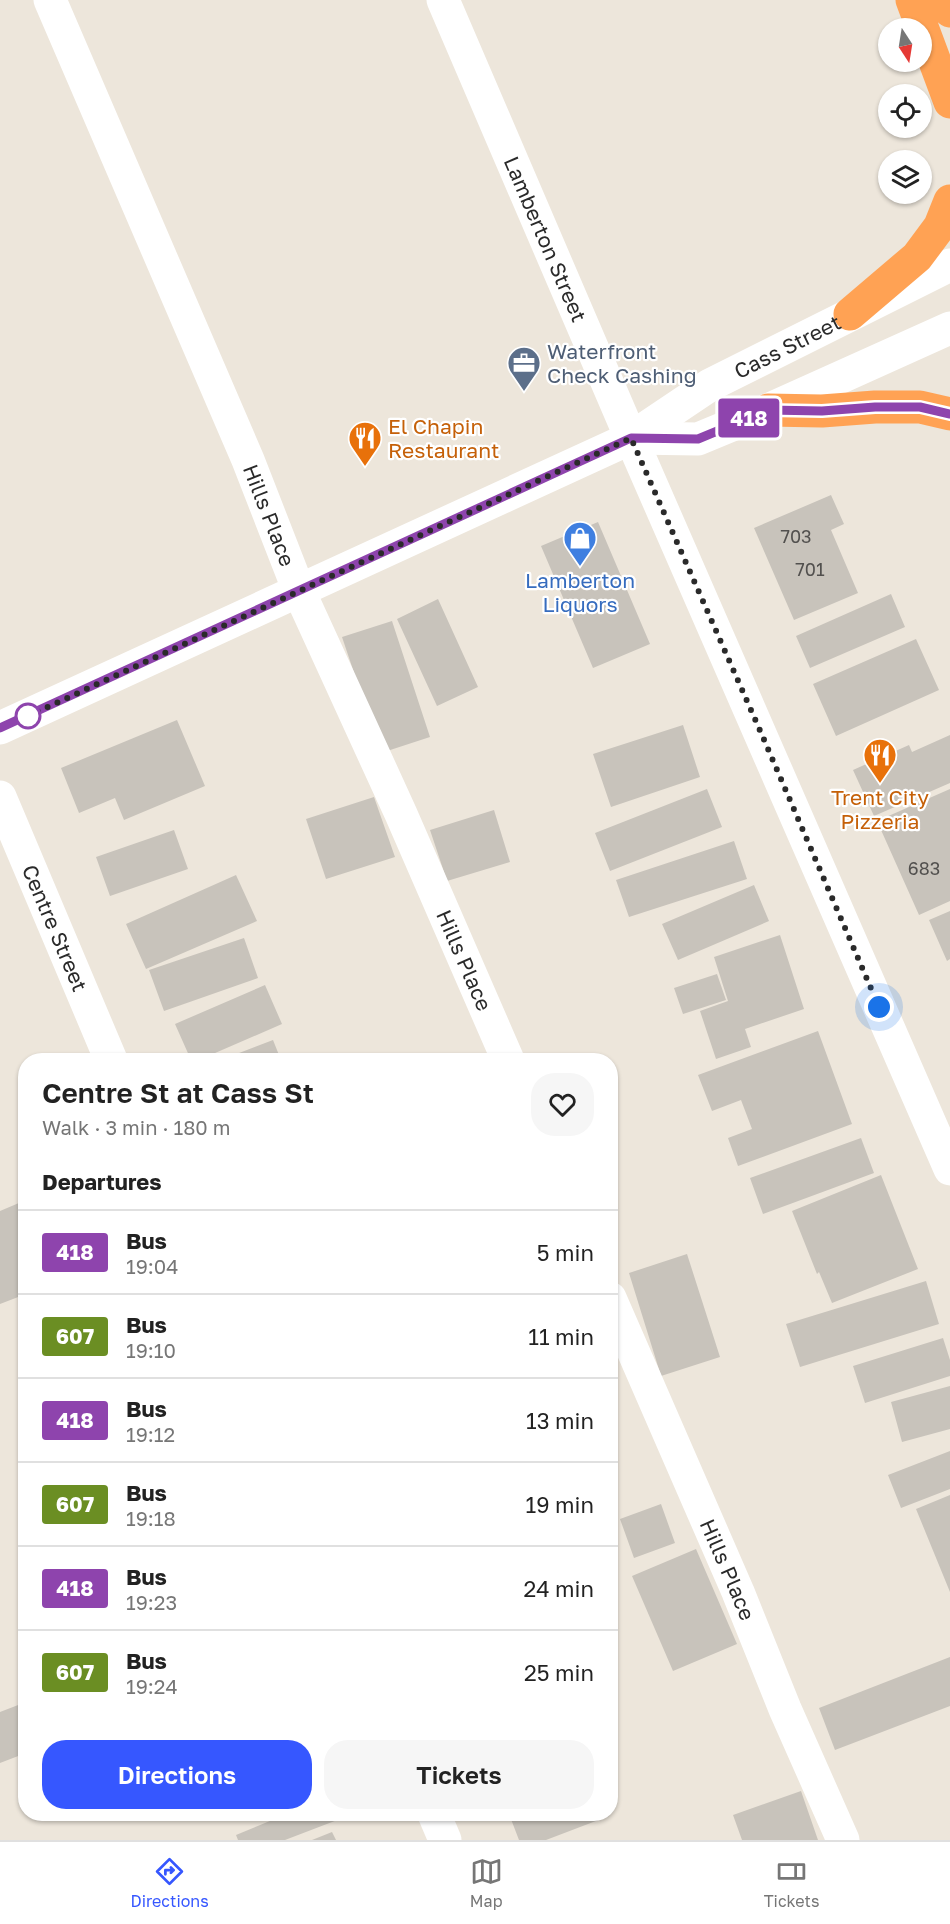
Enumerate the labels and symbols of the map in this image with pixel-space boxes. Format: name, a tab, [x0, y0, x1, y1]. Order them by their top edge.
north arrow	[878, 18, 932, 72]
street label: Lamberton Street	[499, 152, 593, 326]
street label: Cass Street	[730, 309, 845, 384]
place label: Waterfront Check Cashing	[547, 338, 697, 388]
office icon: Waterfront Check Cashing	[506, 345, 542, 392]
line badge: 418	[714, 398, 783, 438]
place label: El Chapin Restaurant	[388, 413, 499, 463]
restaurant icon: El Chapin Restaurant	[347, 420, 383, 467]
street label: Hills Place	[238, 460, 301, 570]
shop icon: Lamberton Liquors	[562, 520, 598, 567]
house number: 703	[780, 525, 812, 547]
house number: 701	[795, 558, 825, 580]
place label: Lamberton Liquors	[525, 567, 635, 617]
unlabelled marker	[15, 703, 41, 729]
restaurant icon: Trent City Pizzeria	[862, 737, 898, 784]
place label: Trent City Pizzeria	[831, 784, 929, 834]
house number: 683	[908, 857, 940, 879]
street label: Centre Street	[17, 860, 93, 995]
street label: Hills Place	[431, 906, 498, 1015]
your location	[864, 992, 894, 1022]
street label: Hills Place	[695, 1515, 761, 1624]

